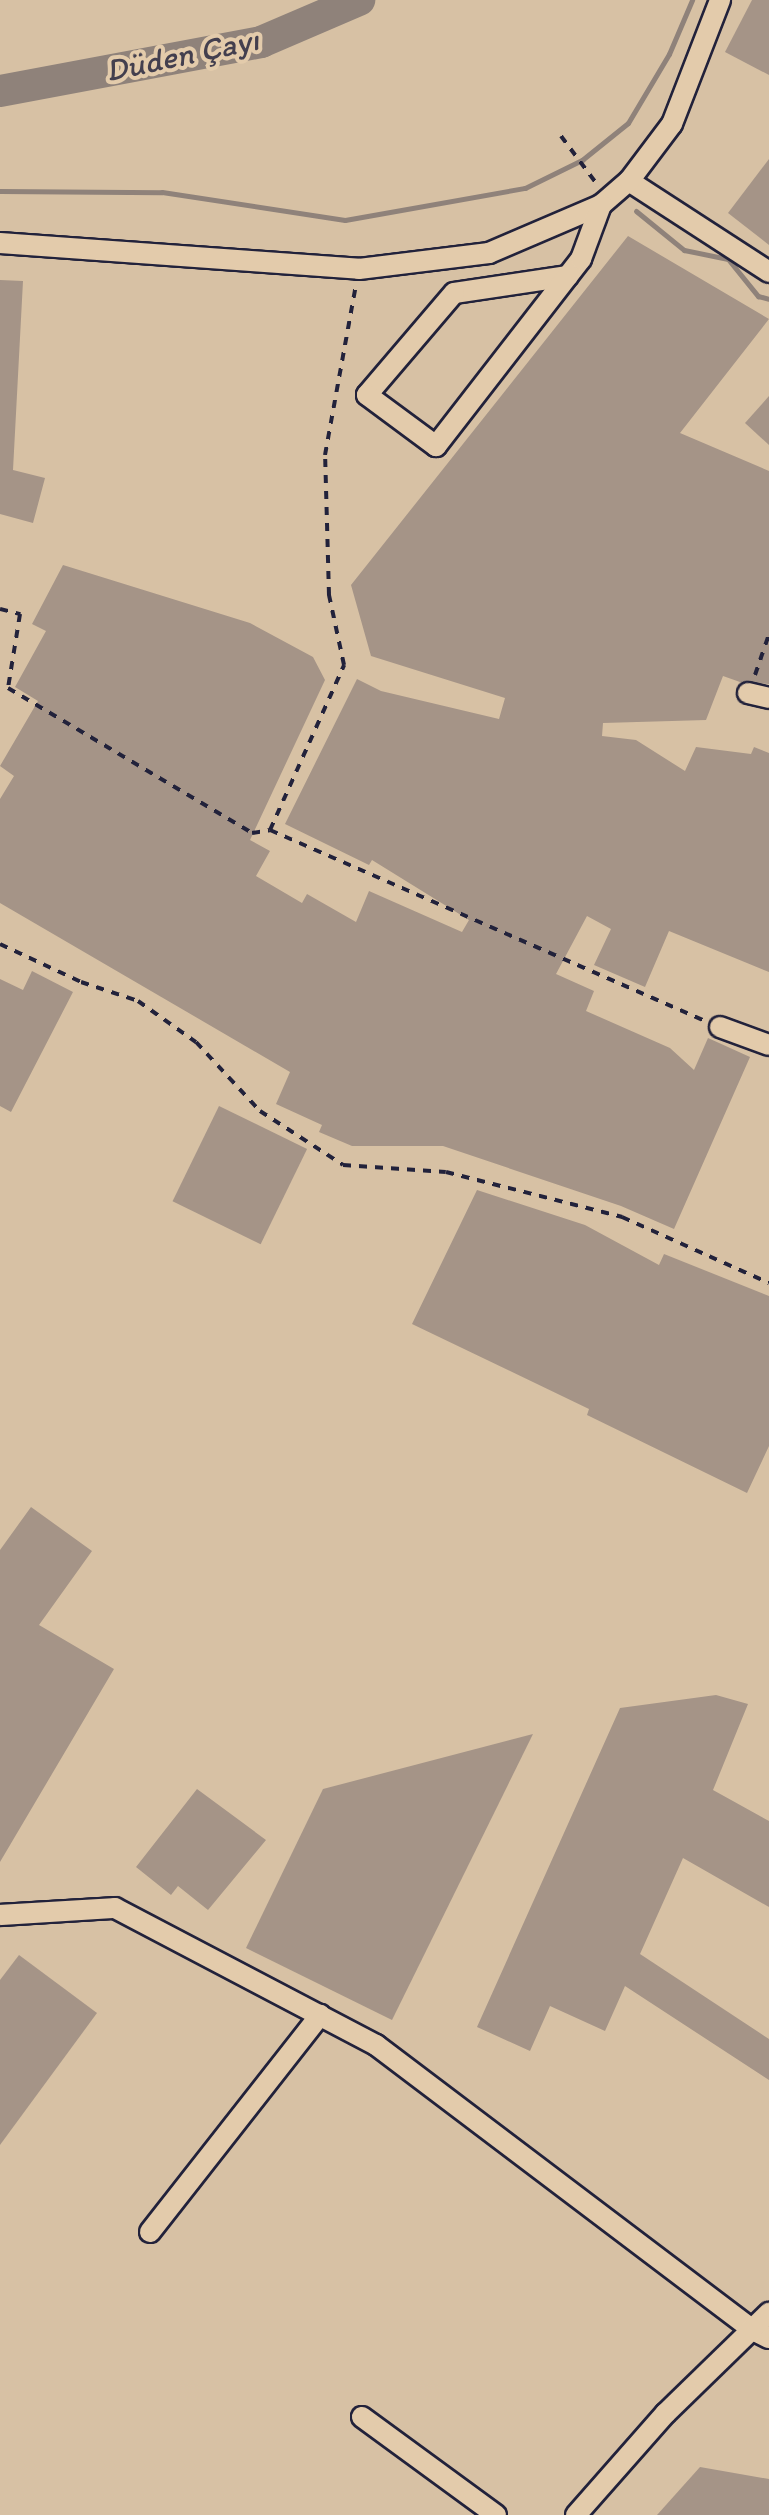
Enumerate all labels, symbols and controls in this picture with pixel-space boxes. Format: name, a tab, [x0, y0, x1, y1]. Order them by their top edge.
water label: Düden Çayı	[102, 20, 262, 90]

